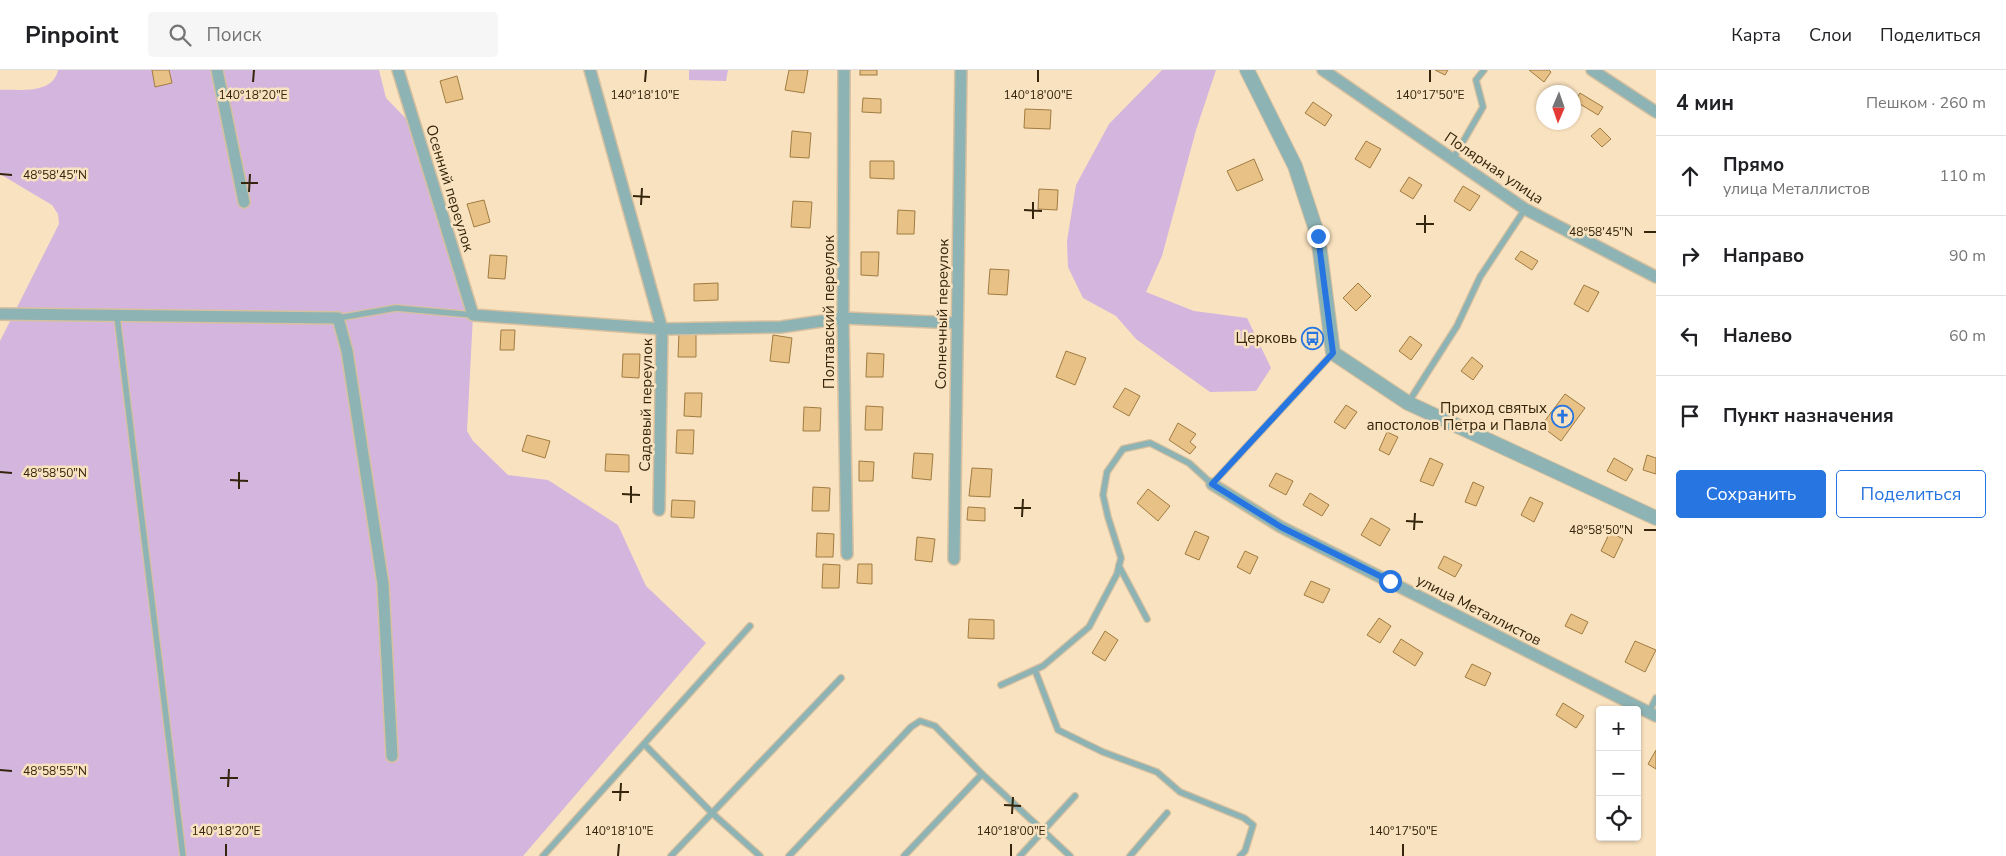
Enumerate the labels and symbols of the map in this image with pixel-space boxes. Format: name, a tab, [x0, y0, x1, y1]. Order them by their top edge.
north arrow	[1536, 85, 1581, 130]
text: 140°18'20"E	[218, 87, 288, 103]
text: 140°18'10"E	[610, 87, 680, 103]
text: 140°18'00"E	[1003, 87, 1073, 103]
text: 140°17'50"E	[1395, 87, 1465, 103]
street label: Осенний переулок	[421, 122, 479, 254]
street label: Полярная улица	[1440, 127, 1548, 209]
text: 48°58'45"N	[23, 167, 87, 183]
text: 48°58'45"N	[1569, 224, 1633, 240]
route end	[1307, 225, 1330, 248]
street label: Полтавский переулок	[819, 235, 839, 389]
street label: Солнечный переулок	[931, 238, 953, 390]
bus stop icon: Церковь	[1301, 326, 1325, 350]
place label: Церковь	[1235, 328, 1297, 348]
street label: Садовый переулок	[635, 338, 657, 472]
place label: Приход святых апостолов Петра и Павла	[1367, 398, 1547, 435]
church icon: Приход святых апостолов Петра и Павла	[1551, 405, 1575, 429]
text: 48°58'50"N	[23, 465, 87, 481]
text: 48°58'50"N	[1569, 522, 1633, 538]
route start	[1379, 570, 1402, 593]
street label: улица Металлистов	[1413, 570, 1545, 650]
text: 48°58'55"N	[23, 763, 87, 779]
text: 140°18'20"E	[191, 823, 261, 839]
text: 140°18'10"E	[584, 823, 654, 839]
text: 140°18'00"E	[976, 823, 1046, 839]
text: 140°17'50"E	[1368, 823, 1438, 839]

